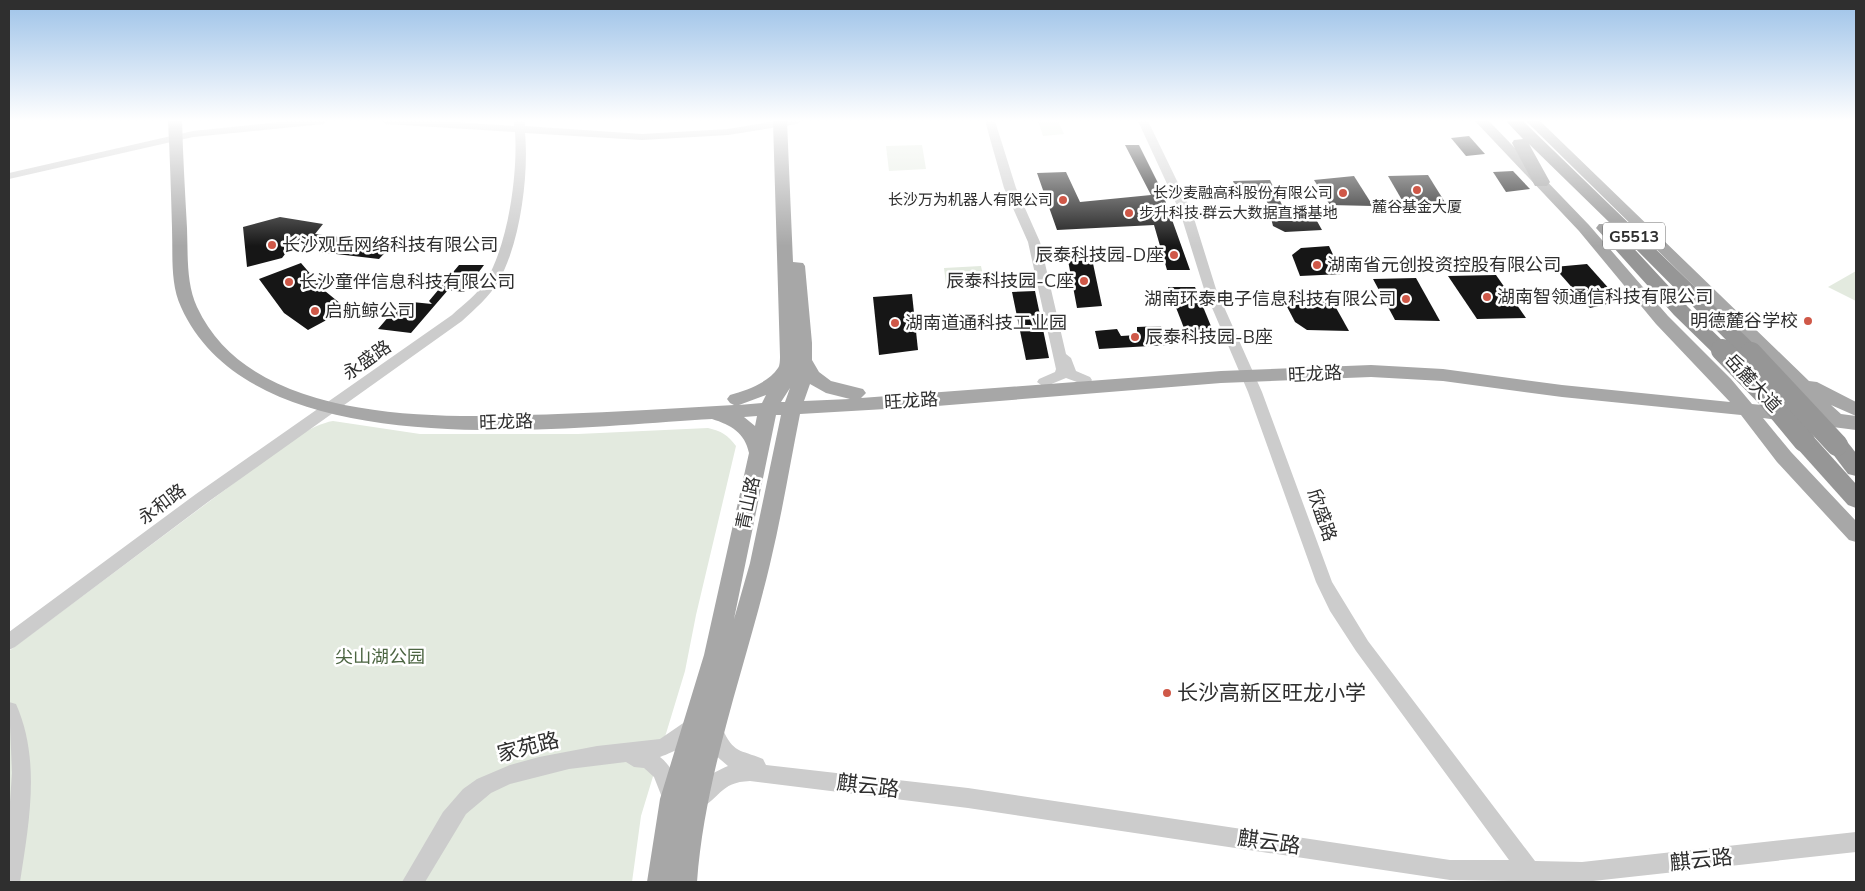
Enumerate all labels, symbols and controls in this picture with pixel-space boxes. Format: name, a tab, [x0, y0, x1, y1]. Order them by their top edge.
place label: 长沙麦融高科股份有限公司	[1153, 183, 1333, 203]
marker: 麓谷基金大厦	[1411, 184, 1423, 196]
marker: 长沙麦融高科股份有限公司	[1337, 187, 1349, 199]
place label: 长沙万为机器人有限公司	[888, 190, 1053, 210]
marker: 长沙万为机器人有限公司	[1057, 194, 1069, 206]
place label: 麓谷基金大厦	[1372, 197, 1462, 217]
place label: 步升科技·群云大数据直播基地	[1139, 203, 1337, 223]
marker: 步升科技·群云大数据直播基地	[1123, 207, 1135, 219]
road number: G5513	[1603, 222, 1665, 250]
place label: 长沙观岳网络科技有限公司	[282, 233, 498, 257]
marker: 长沙观岳网络科技有限公司	[266, 239, 278, 251]
place label: 辰泰科技园-D座	[1035, 243, 1164, 267]
marker: 辰泰科技园-D座	[1168, 249, 1180, 261]
place label: 湖南省元创投资控股有限公司	[1327, 253, 1561, 277]
marker: 湖南省元创投资控股有限公司	[1311, 259, 1323, 271]
place label: 辰泰科技园-C座	[946, 269, 1074, 293]
place label: 长沙童伴信息科技有限公司	[299, 270, 515, 294]
marker: 辰泰科技园-C座	[1078, 275, 1090, 287]
marker: 长沙童伴信息科技有限公司	[283, 276, 295, 288]
place label: 湖南智领通信科技有限公司	[1497, 285, 1713, 309]
place label: 湖南环泰电子信息科技有限公司	[1144, 287, 1396, 311]
marker: 湖南智领通信科技有限公司	[1481, 291, 1493, 303]
marker: 湖南环泰电子信息科技有限公司	[1400, 293, 1412, 305]
place label: 启航鲸公司	[325, 299, 415, 323]
marker: 启航鲸公司	[309, 305, 321, 317]
place label: 明德麓谷学校	[1690, 309, 1798, 333]
place label: 湖南道通科技工业园	[905, 311, 1067, 335]
marker: 明德麓谷学校	[1802, 315, 1814, 327]
marker: 湖南道通科技工业园	[889, 317, 901, 329]
place label: 辰泰科技园-B座	[1145, 325, 1273, 349]
marker: 辰泰科技园-B座	[1129, 331, 1141, 343]
street label: 永盛路	[338, 335, 396, 385]
street label: 岳麓大道	[1720, 348, 1786, 418]
street label: 旺龙路	[1287, 361, 1343, 387]
street label: 旺龙路	[883, 387, 939, 415]
street label: 旺龙路	[479, 409, 533, 435]
street label: 青山路	[731, 474, 765, 532]
street label: 永和路	[133, 478, 191, 530]
street label: 欣盛路	[1302, 486, 1342, 544]
park label: 尖山湖公园	[335, 645, 425, 669]
place label: 长沙高新区旺龙小学	[1177, 679, 1366, 707]
marker: 长沙高新区旺龙小学	[1161, 687, 1173, 699]
street label: 家苑路	[494, 726, 562, 768]
street label: 麒云路	[835, 768, 901, 804]
street label: 麒云路	[1236, 824, 1302, 860]
street label: 麒云路	[1668, 843, 1734, 877]

